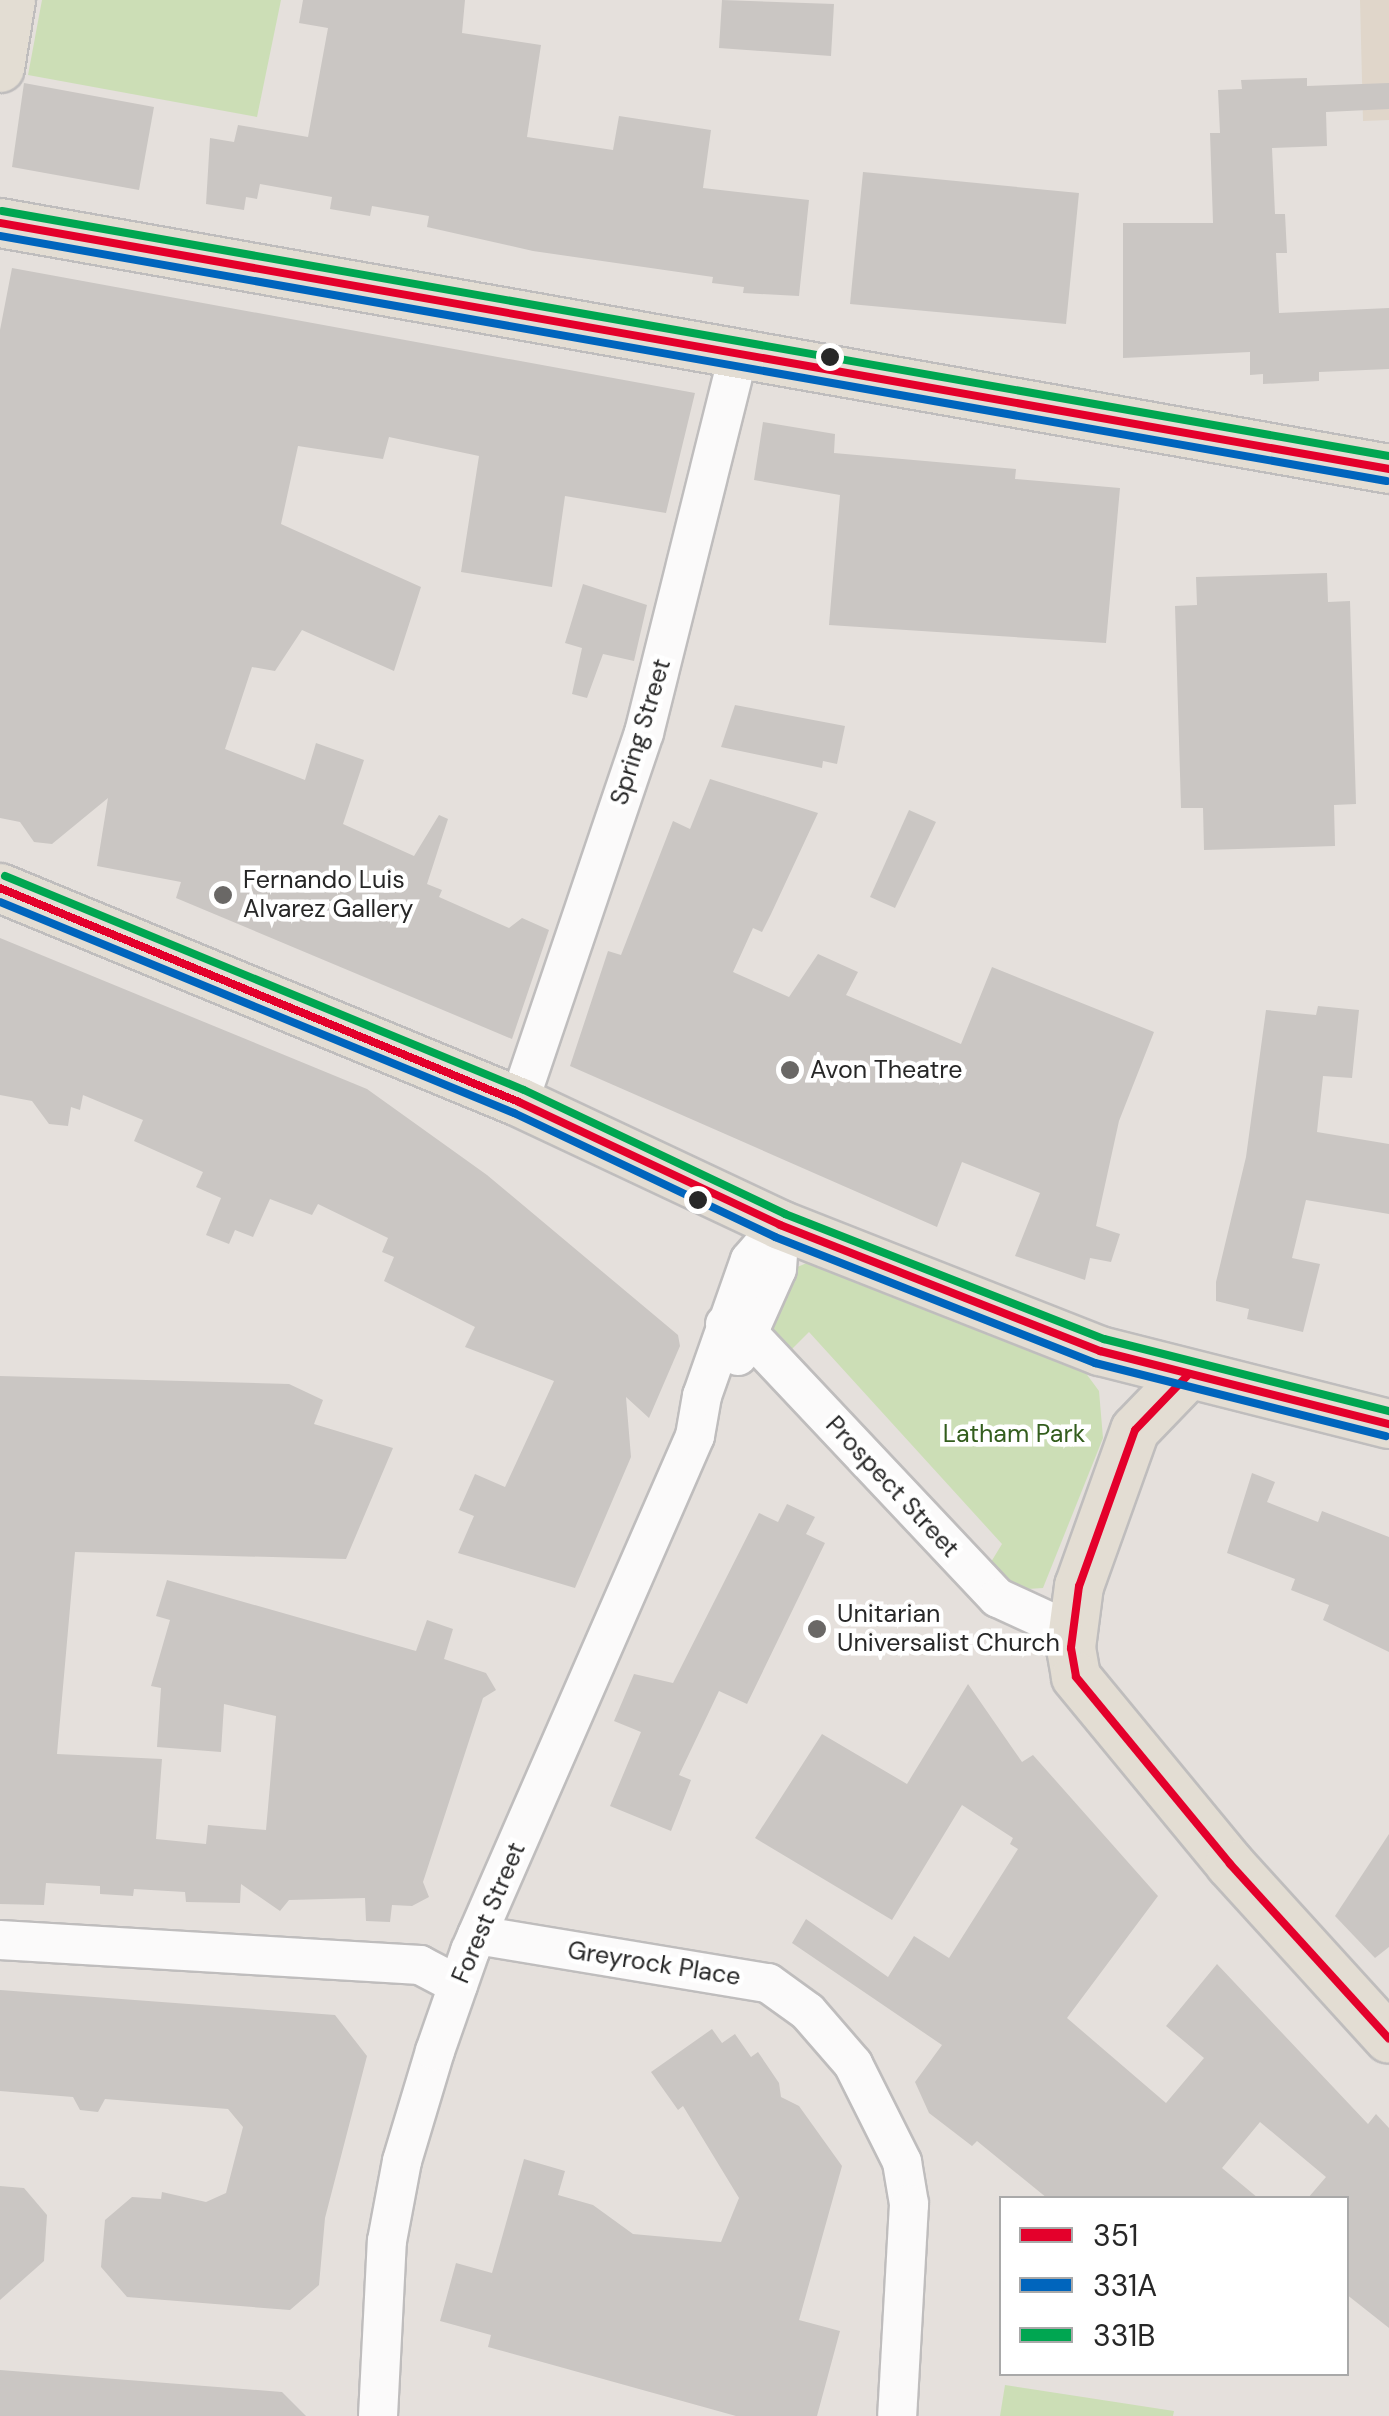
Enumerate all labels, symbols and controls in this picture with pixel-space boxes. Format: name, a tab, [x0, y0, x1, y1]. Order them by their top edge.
unlabelled marker	[820, 347, 840, 367]
street label: Spring Street	[605, 655, 677, 809]
place label: Fernando Luis Alvarez Gallery	[243, 866, 413, 925]
marker: Fernando Luis Alvarez Gallery	[212, 884, 234, 906]
place label: Avon Theatre	[810, 1055, 962, 1085]
marker: Avon Theatre	[779, 1059, 801, 1081]
unlabelled marker	[688, 1190, 708, 1210]
street label: Prospect Street	[819, 1410, 965, 1564]
park label: Latham Park	[943, 1419, 1085, 1449]
place label: Unitarian Universalist Church	[837, 1600, 1060, 1659]
marker: Unitarian Universalist Church	[806, 1618, 828, 1640]
street label: Forest Street	[446, 1838, 532, 1988]
street label: Greyrock Place	[565, 1936, 743, 1992]
legend	[999, 2196, 1349, 2376]
text: 351	[1093, 2216, 1138, 2255]
text: 331A	[1093, 2266, 1157, 2305]
text: 331B	[1093, 2316, 1155, 2355]

